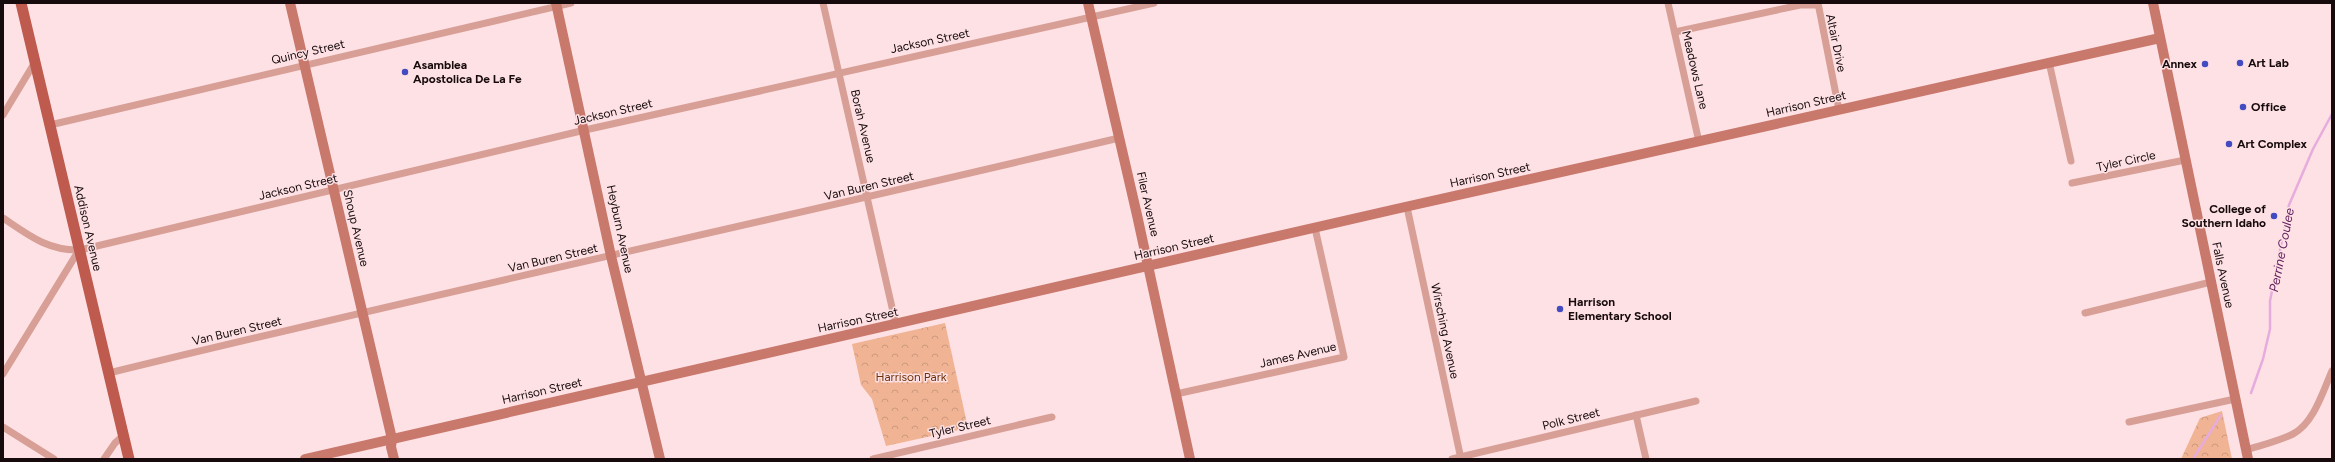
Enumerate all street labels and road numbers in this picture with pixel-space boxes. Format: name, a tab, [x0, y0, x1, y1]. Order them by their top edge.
street label: Altair Drive	[1823, 13, 1849, 74]
street label: Jackson Street	[889, 26, 971, 56]
street label: Meadows Lane	[1679, 29, 1711, 111]
street label: Quincy Street	[270, 37, 346, 67]
street label: Borah Avenue	[848, 88, 878, 164]
street label: Harrison Street	[1765, 88, 1848, 120]
street label: Jackson Street	[572, 96, 654, 128]
street label: Tyler Circle	[2095, 148, 2157, 174]
street label: Harrison Street	[1449, 160, 1532, 190]
street label: Van Buren Street	[823, 169, 916, 203]
street label: Filer Avenue	[1134, 170, 1162, 238]
street label: Jackson Street	[257, 171, 339, 203]
street label: Addison Avenue	[71, 184, 105, 273]
street label: Heyburn Avenue	[604, 184, 636, 275]
street label: Shoup Avenue	[340, 188, 372, 268]
street label: Harrison Street	[1133, 231, 1216, 263]
street label: Van Buren Street	[507, 241, 600, 275]
street label: Falls Avenue	[2209, 241, 2237, 310]
street label: Wirsching Avenue	[1428, 282, 1462, 380]
street label: Harrison Street	[817, 305, 900, 335]
street label: Van Buren Street	[191, 314, 284, 348]
street label: James Avenue	[1258, 339, 1338, 371]
street label: Harrison Street	[501, 375, 584, 407]
street label: Polk Street	[1541, 405, 1602, 433]
street label: Tyler Street	[928, 413, 993, 441]

